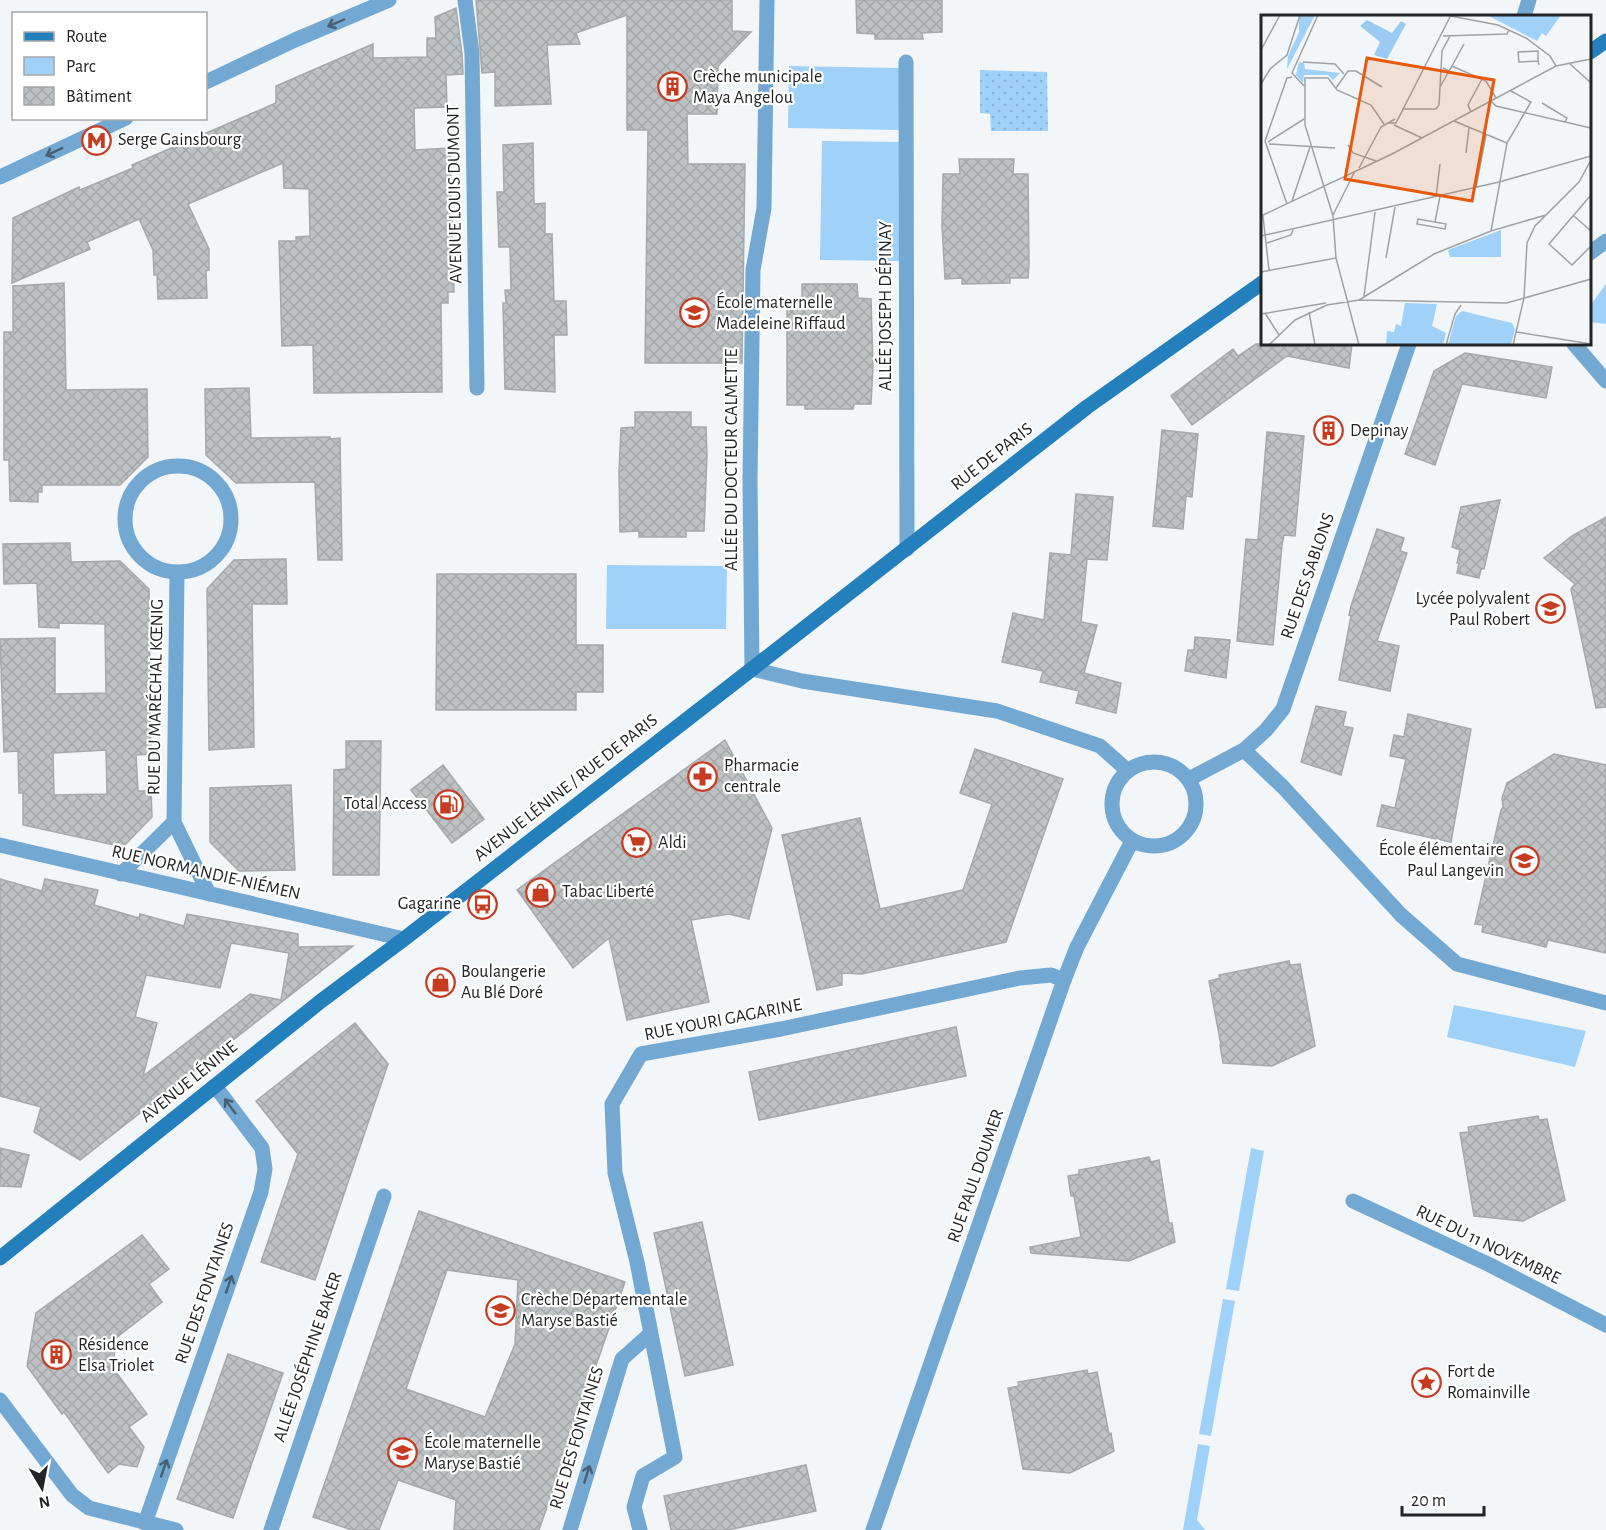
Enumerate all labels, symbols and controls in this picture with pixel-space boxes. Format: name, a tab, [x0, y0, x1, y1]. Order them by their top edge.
legend	[12, 12, 207, 120]
inset map	[1261, 15, 1591, 345]
one-way arrow	[327, 18, 345, 29]
text: Route	[66, 28, 107, 46]
text: Parc	[66, 58, 96, 76]
place label: Crèche municipale Maya Angelou	[693, 68, 822, 107]
building icon: Crèche municipale Maya Angelou	[656, 71, 688, 103]
text: Bâtiment	[66, 88, 132, 106]
street label: AVENUE LOUIS DUMONT	[444, 104, 466, 284]
metro station icon: Serge Gainsbourg	[81, 124, 113, 156]
place label: Serge Gainsbourg	[118, 131, 241, 149]
one-way arrow	[45, 146, 63, 158]
street label: ALLÉE JOSEPH DÉPINAY	[874, 220, 895, 391]
place label: École maternelle Madeleine Riffaud	[716, 291, 845, 333]
school or university icon: École maternelle Madeleine Riffaud	[679, 297, 711, 329]
street label: ALLÉE DU DOCTEUR CALMETTE	[720, 349, 741, 571]
building icon: Depinay	[1313, 415, 1345, 447]
street label: RUE DE PARIS	[948, 420, 1036, 494]
place label: Depinay	[1350, 422, 1409, 440]
street label: RUE DES SABLONS	[1278, 511, 1338, 641]
place label: Lycée polyvalent Paul Robert	[1415, 590, 1530, 629]
school or university icon: Lycée polyvalent Paul Robert	[1535, 593, 1567, 625]
street label: RUE DU MARÉCHAL KŒNIG	[142, 599, 167, 795]
street label: AVENUE LÉNINE / RUE DE PARIS	[469, 709, 661, 865]
place label: Pharmacie centrale	[724, 757, 799, 796]
pharmacy icon: Pharmacie centrale	[687, 760, 719, 792]
fuel station icon: Total Access	[432, 788, 464, 820]
place label: Total Access	[343, 795, 427, 813]
supermarket icon: Aldi	[621, 827, 653, 859]
place label: Aldi	[658, 834, 687, 852]
place label: École élémentaire Paul Langevin	[1379, 838, 1504, 880]
street label: RUE NORMANDIE-NIÉMEN	[110, 840, 303, 904]
school or university icon: École élémentaire Paul Langevin	[1509, 844, 1541, 876]
shop icon: Tabac Liberté	[525, 876, 557, 908]
place label: Tabac Liberté	[562, 883, 654, 901]
bus stop icon: Gagarine	[466, 888, 498, 920]
place label: Gagarine	[398, 895, 461, 913]
place label: Boulangerie Au Blé Doré	[461, 963, 546, 1002]
shop icon: Boulangerie Au Blé Doré	[424, 966, 456, 998]
street label: RUE YOURI GAGARINE	[643, 996, 804, 1044]
street label: AVENUE LÉNINE	[135, 1035, 241, 1126]
one-way arrow	[224, 1098, 237, 1114]
street label: RUE PAUL DOUMER	[945, 1107, 1007, 1245]
street label: RUE DU 11 NOVEMBRE	[1413, 1202, 1563, 1288]
street label: RUE DES FONTAINES	[172, 1220, 238, 1366]
street label: ALLÉE JOSÉPHINE BAKER	[268, 1269, 346, 1444]
one-way arrow	[224, 1275, 235, 1294]
place label: Crèche Départementale Maryse Bastié	[521, 1291, 687, 1330]
school or university icon: Crèche Départementale Maryse Bastié	[484, 1294, 516, 1326]
place label: Résidence Elsa Triolet	[78, 1336, 154, 1375]
building icon: Résidence Elsa Triolet	[41, 1339, 73, 1371]
place label: Fort de Romainville	[1447, 1363, 1530, 1402]
street label: RUE DES FONTAINES	[547, 1365, 607, 1511]
place icon: Fort de Romainville	[1410, 1366, 1442, 1398]
place label: École maternelle Maryse Bastié	[424, 1431, 541, 1473]
school or university icon: École maternelle Maryse Bastié	[387, 1437, 419, 1469]
north arrow	[12, 1458, 72, 1518]
one-way arrow	[160, 1459, 171, 1478]
one-way arrow	[582, 1465, 593, 1484]
scale bar	[1402, 1479, 1484, 1517]
text: 20 m	[1411, 1492, 1446, 1510]
text: N	[38, 1493, 51, 1511]

